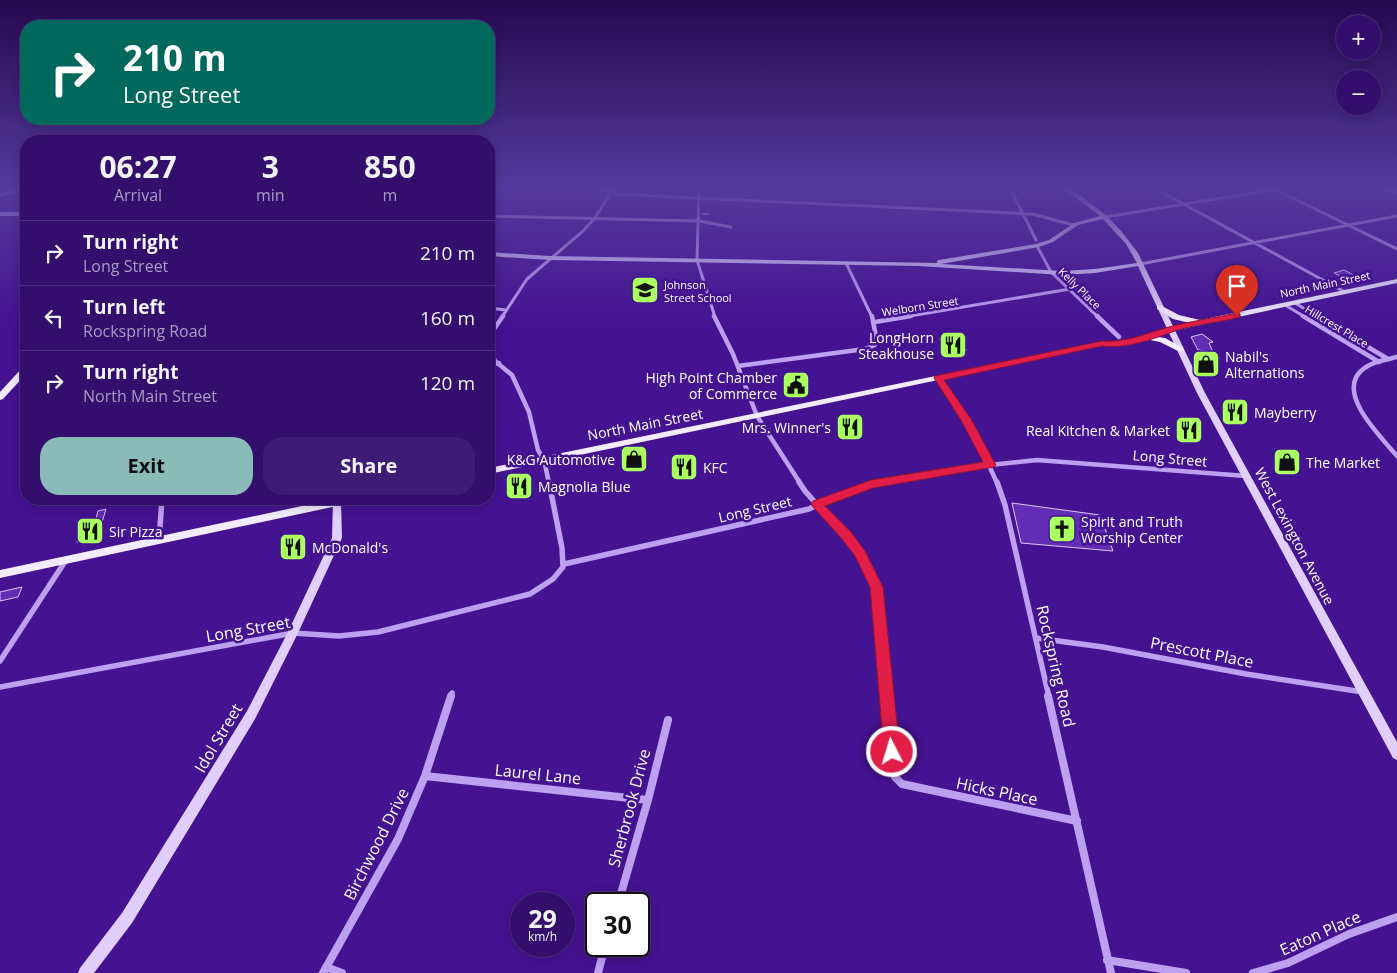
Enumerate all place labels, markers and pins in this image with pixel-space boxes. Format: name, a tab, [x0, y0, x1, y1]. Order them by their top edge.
pin	[1216, 265, 1258, 316]
school or university icon: Johnson Street School	[630, 275, 660, 305]
place label: Johnson Street School	[663, 277, 732, 305]
place label: LongHorn Steakhouse	[858, 328, 934, 363]
restaurant icon: LongHorn Steakhouse	[938, 330, 968, 360]
place label: Nabil's Alternations	[1225, 347, 1305, 382]
shop icon: Nabil's Alternations	[1191, 349, 1221, 379]
place label: High Point Chamber of Commerce	[645, 368, 777, 403]
public building icon: High Point Chamber of Commerce	[781, 370, 811, 400]
restaurant icon: Mayberry	[1220, 397, 1250, 427]
place label: Mayberry	[1254, 403, 1317, 422]
restaurant icon: Mrs. Winner's	[835, 412, 865, 442]
restaurant icon: Real Kitchen & Market	[1174, 415, 1204, 445]
place label: Mrs. Winner's	[742, 418, 831, 437]
place label: Real Kitchen & Market	[1026, 421, 1170, 440]
shop icon: K&G Automotive	[619, 444, 649, 474]
shop icon: The Market	[1272, 447, 1302, 477]
place label: K&G Automotive	[507, 450, 615, 469]
restaurant icon: KFC	[669, 452, 699, 482]
place label: The Market	[1306, 453, 1380, 472]
place label: KFC	[703, 458, 728, 477]
restaurant icon: Magnolia Blue	[504, 471, 534, 501]
place label: Magnolia Blue	[538, 477, 631, 496]
place label: Spirit and Truth Worship Center	[1081, 512, 1183, 547]
church icon: Spirit and Truth Worship Center	[1047, 514, 1077, 544]
restaurant icon: Sir Pizza	[75, 516, 105, 546]
place label: Sir Pizza	[109, 522, 162, 541]
restaurant icon: McDonald's	[278, 532, 308, 562]
place label: McDonald's	[312, 538, 388, 557]

